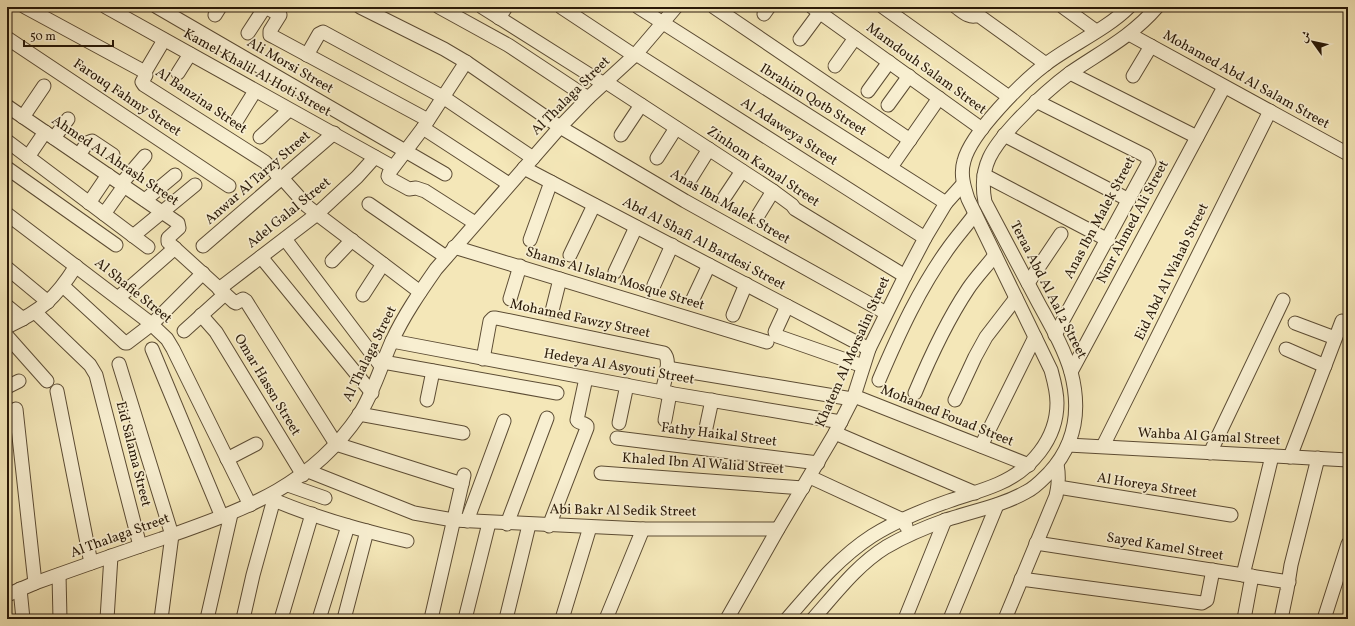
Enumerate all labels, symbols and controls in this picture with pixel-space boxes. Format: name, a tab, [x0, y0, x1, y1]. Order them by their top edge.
street label: Mamdouh Salam Street	[862, 19, 990, 119]
scale bar	[24, 22, 113, 48]
north arrow	[1293, 22, 1333, 62]
street label: Kamel Khalil Al Hoti Street	[180, 24, 334, 122]
street label: Mohamed Abd Al Salam Street	[1159, 26, 1333, 134]
text: 50 m	[30, 29, 56, 45]
text: ش	[1297, 29, 1315, 46]
street label: Ali Morsi Street	[243, 34, 337, 98]
street label: Al Thalaga Street	[527, 52, 615, 140]
street label: Farouq Fahmy Street	[69, 55, 185, 141]
street label: Ibrahim Qotb Street	[756, 59, 870, 141]
street label: Al Banzina Street	[151, 63, 251, 139]
street label: Al Adaweya Street	[737, 94, 841, 171]
street label: Ahmed Al Ahrash Street	[48, 111, 182, 211]
street label: Zinhom Kamal Street	[703, 122, 823, 212]
street label: Anwar Al Tarzy Street	[201, 127, 315, 229]
street label: Anas Ibn Malek Street	[1060, 154, 1140, 282]
street label: Nmr Ahmed Ali Street	[1092, 157, 1174, 287]
street label: Anas Ibn Malek Street	[666, 165, 794, 249]
street label: Adel Galal Street	[243, 173, 335, 253]
street label: Abd Al Shafi Al Bardesi Street	[619, 193, 789, 295]
street label: Eid Abd Al Wahab Street	[1130, 200, 1214, 344]
street label: Teraa Abd Al Aal 2 Street	[1005, 218, 1091, 362]
street label: Shams Al Islam Mosque Street	[523, 243, 707, 315]
street label: Al Shafie Street	[90, 254, 176, 328]
street label: Khatem Al Morsalin Street	[811, 273, 895, 430]
street label: Mohamed Fawzy Street	[508, 295, 652, 343]
street label: Al Thalaga Street	[339, 303, 401, 405]
street label: Omar Hassn Street	[229, 331, 305, 440]
street label: Hedeya Al Asyouti Street	[542, 344, 696, 390]
street label: Mohamed Fouad Street	[878, 381, 1016, 451]
street label: Eid Salama Street	[111, 399, 155, 509]
street label: Fathy Haikal Street	[660, 418, 778, 452]
street label: Wahba Al Gamal Street	[1137, 424, 1281, 450]
street label: Khaled Ibn Al Walid Street	[621, 449, 785, 479]
street label: Al Horeya Street	[1096, 469, 1199, 503]
street label: Abi Bakr Al Sedik Street	[549, 500, 697, 522]
street label: Al Thalaga Street	[68, 509, 172, 563]
street label: Sayed Kamel Street	[1105, 528, 1225, 566]

